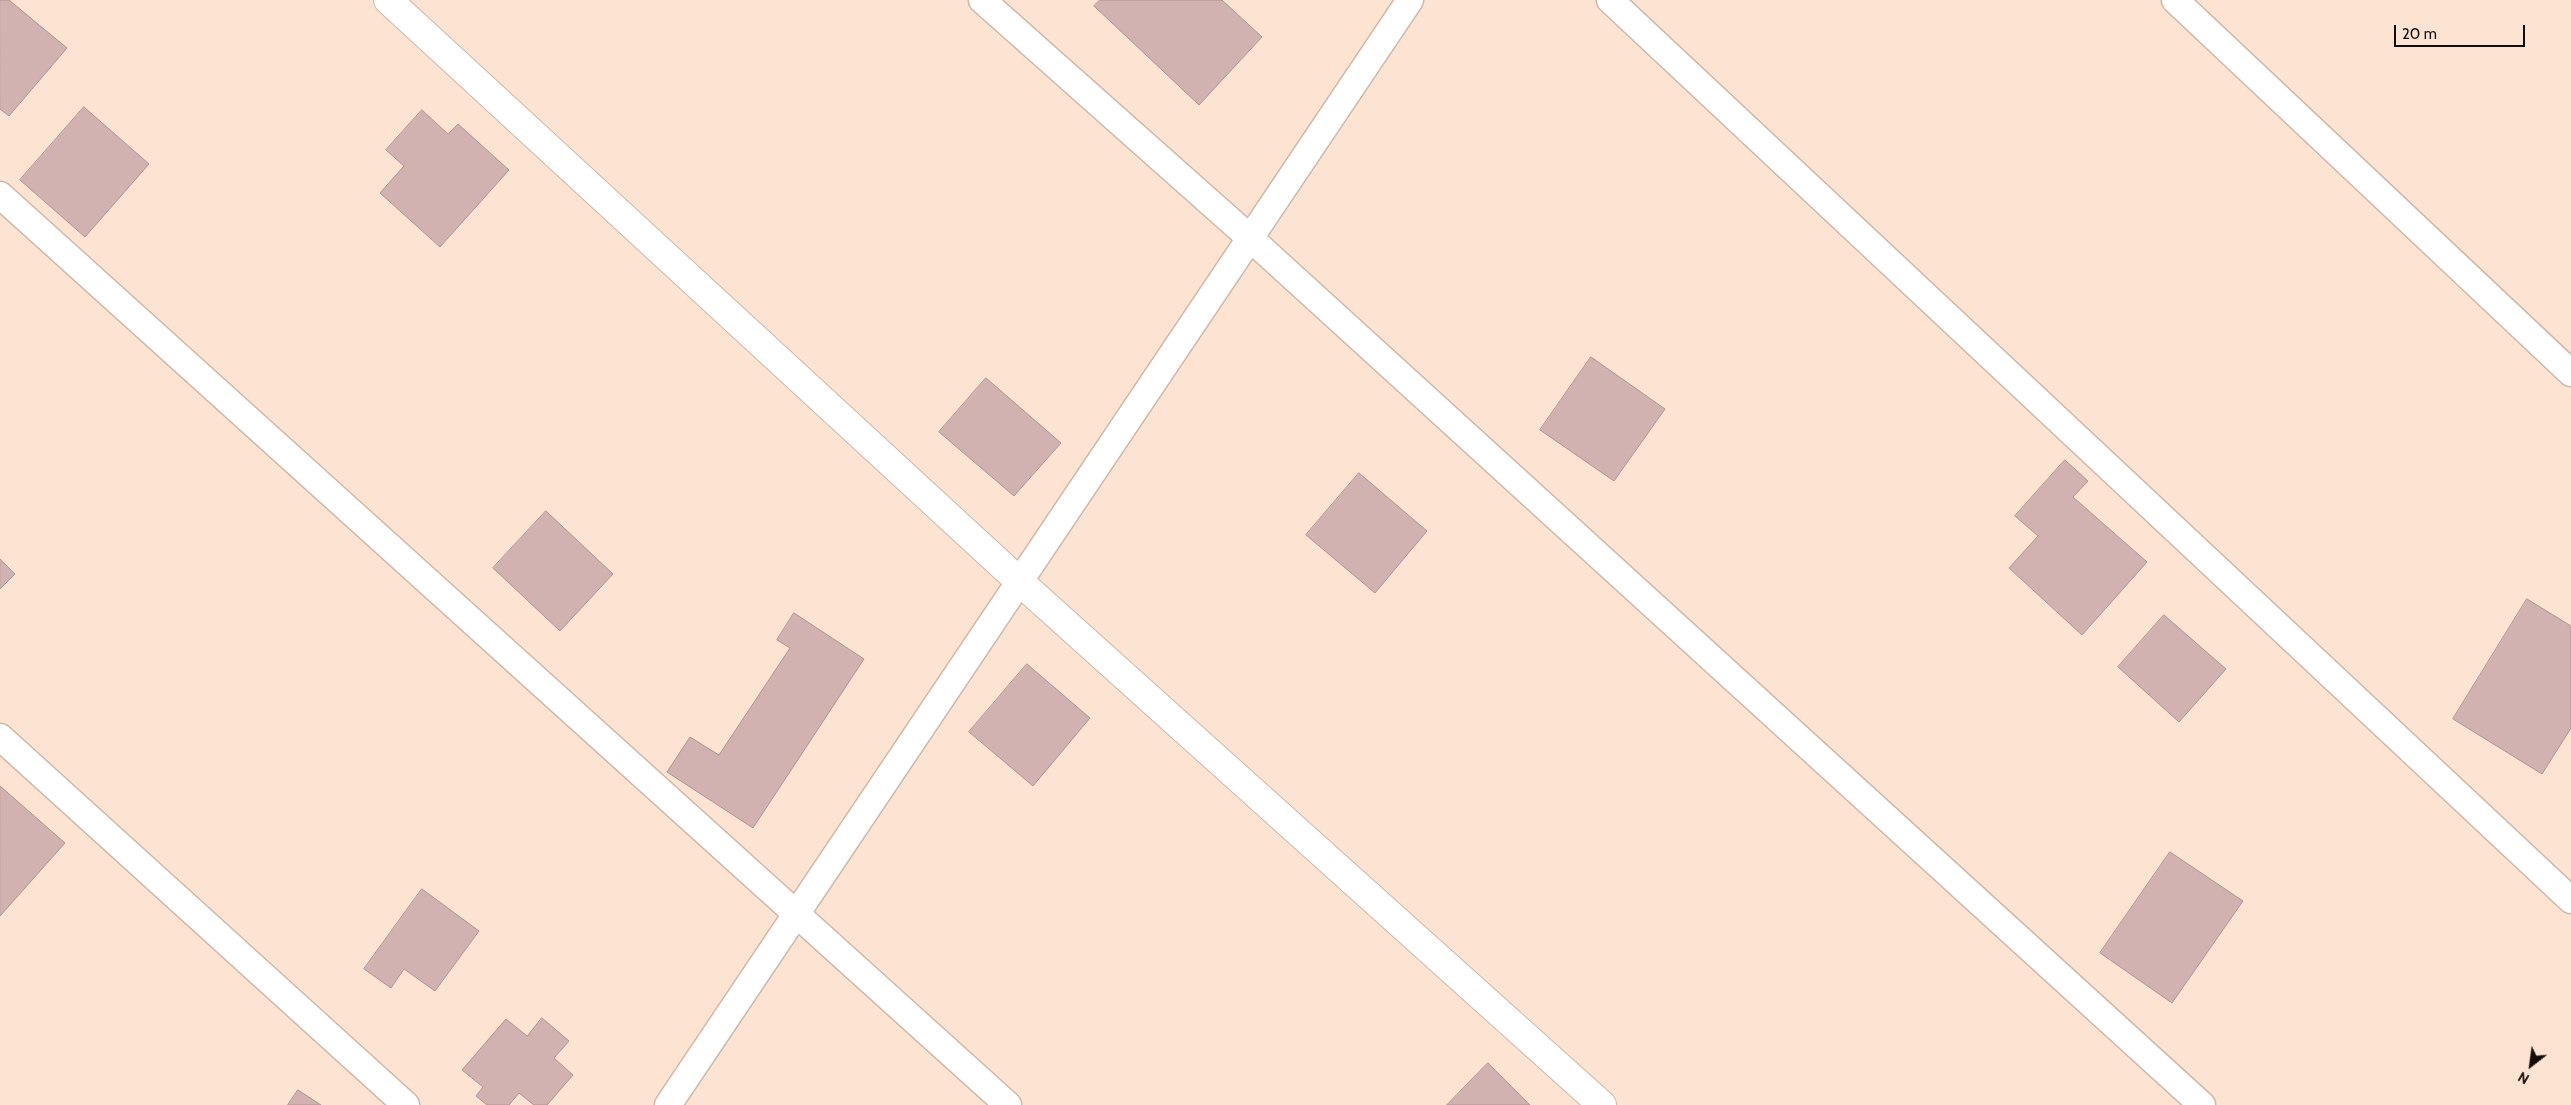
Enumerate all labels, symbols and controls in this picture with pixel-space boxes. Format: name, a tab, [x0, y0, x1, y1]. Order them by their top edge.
scale bar	[2396, 15, 2527, 47]
text: 20 m	[2402, 25, 2437, 43]
north arrow	[2506, 1040, 2556, 1090]
text: N	[2515, 1068, 2532, 1088]

